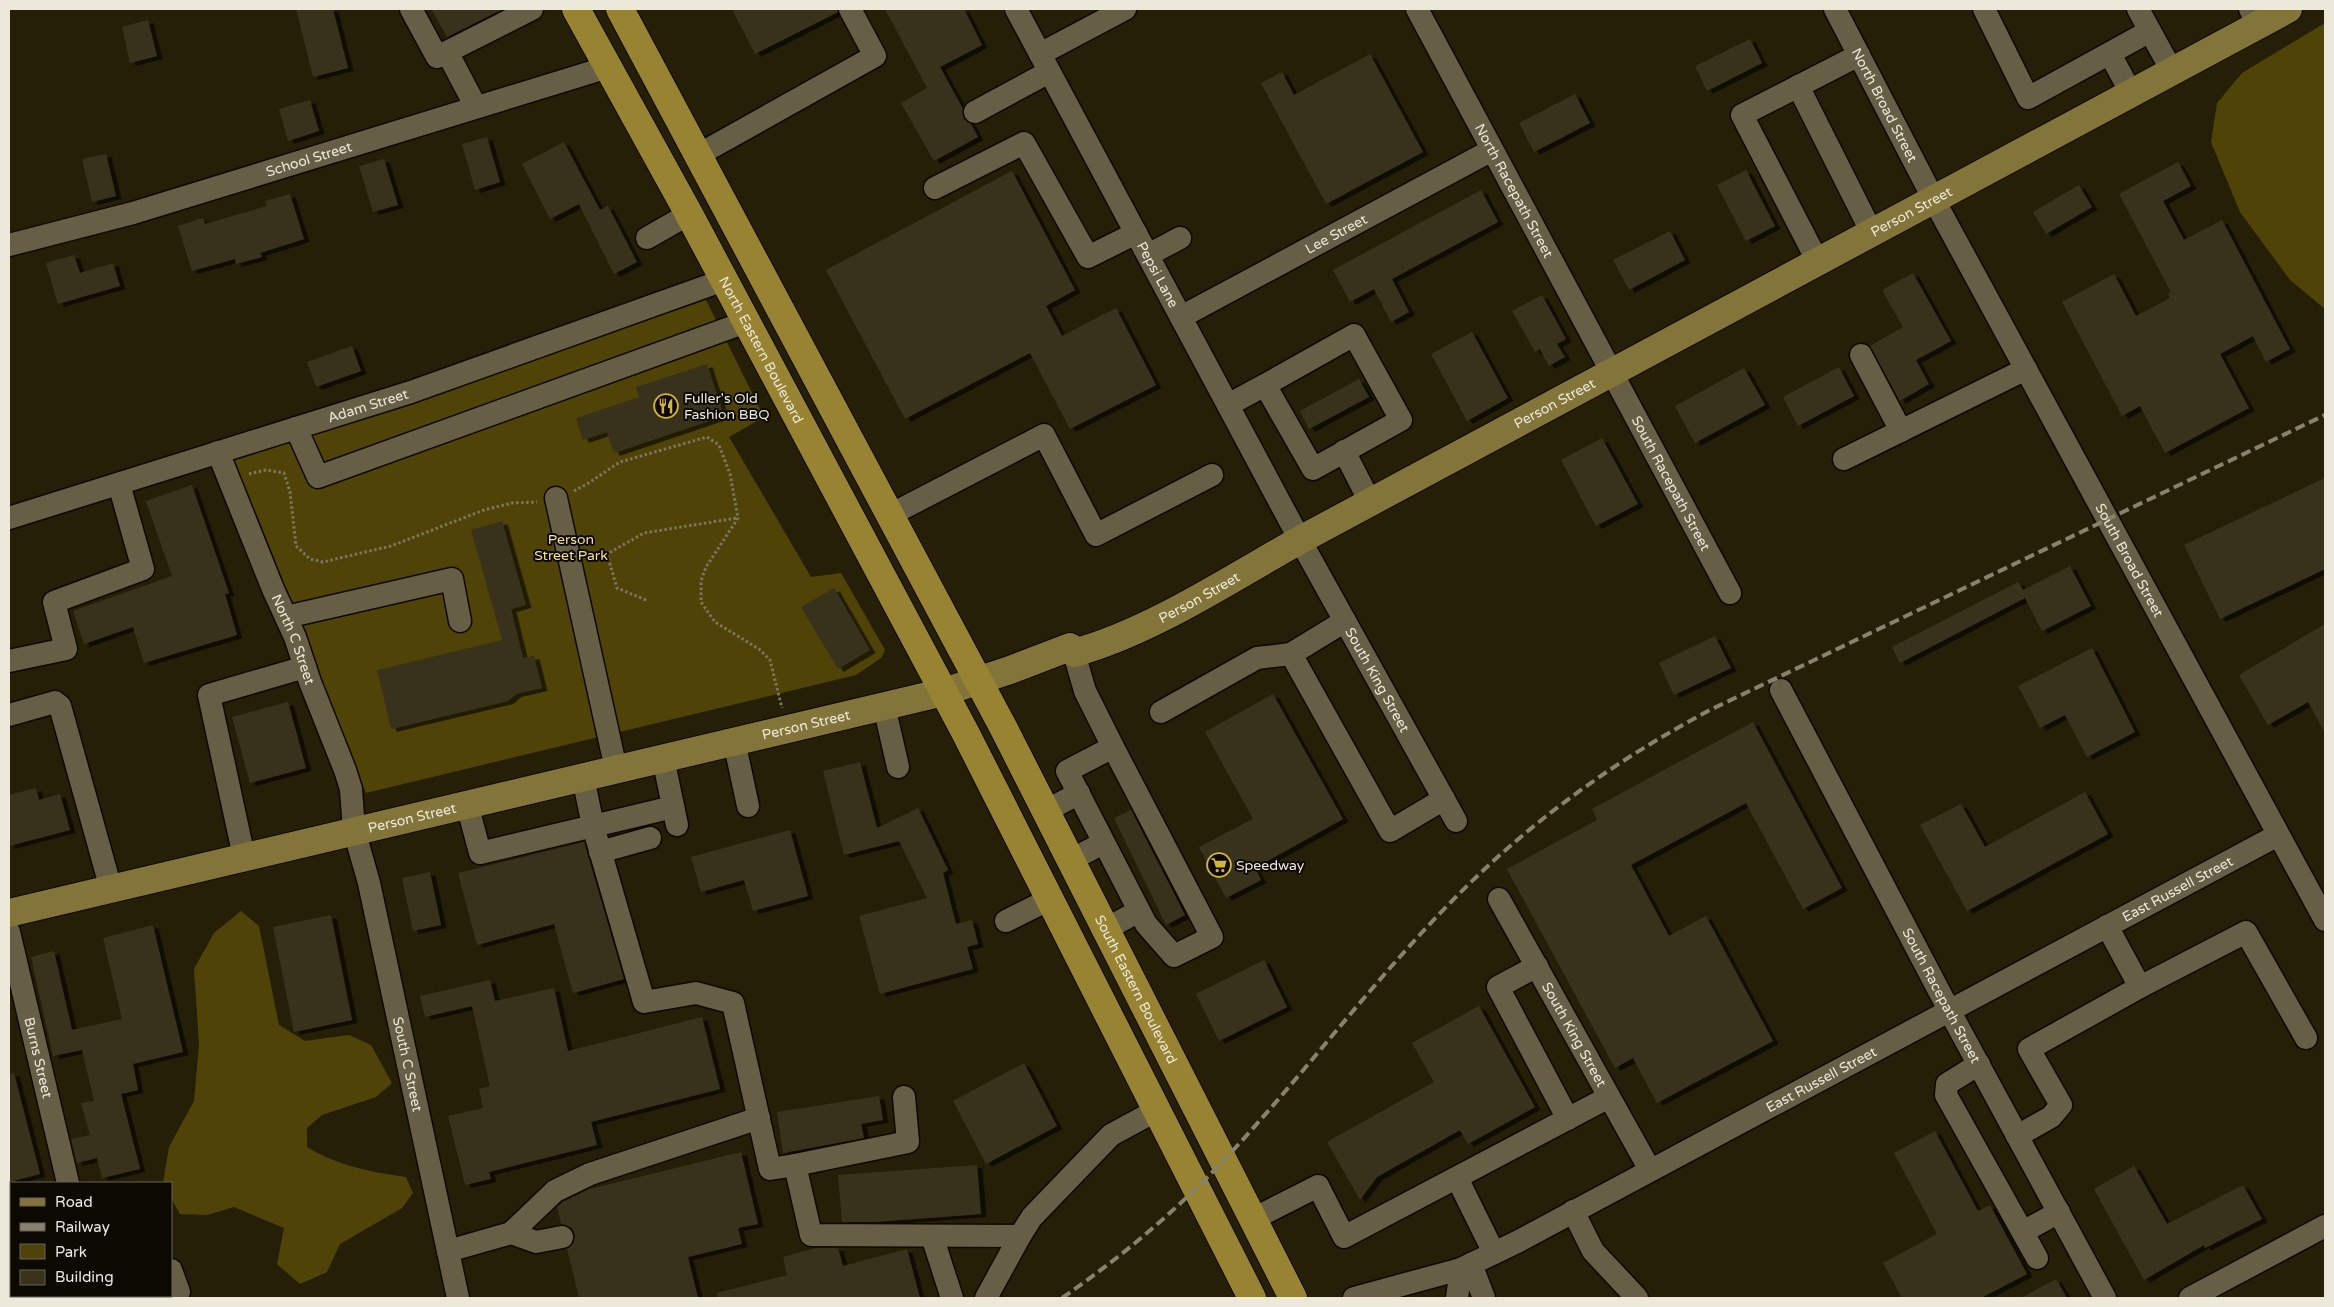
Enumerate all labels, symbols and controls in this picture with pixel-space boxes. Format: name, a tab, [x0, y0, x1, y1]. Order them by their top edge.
street label: North Broad Street	[1848, 45, 1921, 166]
street label: North Racepath Street	[1471, 121, 1557, 261]
street label: School Street	[264, 138, 355, 181]
street label: Person Street	[1868, 183, 1956, 241]
street label: Lee Street	[1302, 210, 1371, 258]
street label: Pepsi Lane	[1133, 239, 1182, 311]
street label: North Eastern Boulevard	[715, 274, 807, 426]
street label: Person Street	[1511, 375, 1599, 432]
street label: Adam Street	[326, 385, 411, 427]
place label: Fuller's Old Fashion BBQ	[684, 390, 770, 423]
restaurant icon: Fuller's Old Fashion BBQ	[653, 393, 679, 419]
street label: South Racepath Street	[1628, 413, 1714, 554]
street label: South Broad Street	[2091, 501, 2167, 621]
park label: Person Street Park	[534, 531, 608, 564]
street label: Person Street	[1156, 568, 1244, 627]
street label: North C Street	[267, 591, 318, 687]
street label: South King Street	[1341, 625, 1413, 736]
street label: Person Street	[760, 706, 853, 744]
street label: Person Street	[366, 799, 458, 837]
supermarket icon: Speedway	[1206, 852, 1232, 878]
street label: East Russell Street	[2119, 852, 2236, 926]
place label: Speedway	[1236, 857, 1305, 874]
street label: South Eastern Boulevard	[1091, 912, 1181, 1067]
street label: South Racepath Street	[1898, 925, 1984, 1067]
street label: South King Street	[1538, 979, 1610, 1091]
street label: South C Street	[389, 1015, 426, 1114]
street label: Burns Street	[20, 1016, 56, 1100]
street label: East Russell Street	[1763, 1043, 1880, 1116]
legend	[10, 1182, 172, 1297]
text: Road	[55, 1193, 93, 1211]
text: Railway	[55, 1218, 110, 1236]
text: Park	[55, 1243, 87, 1261]
text: Building	[55, 1268, 114, 1286]

